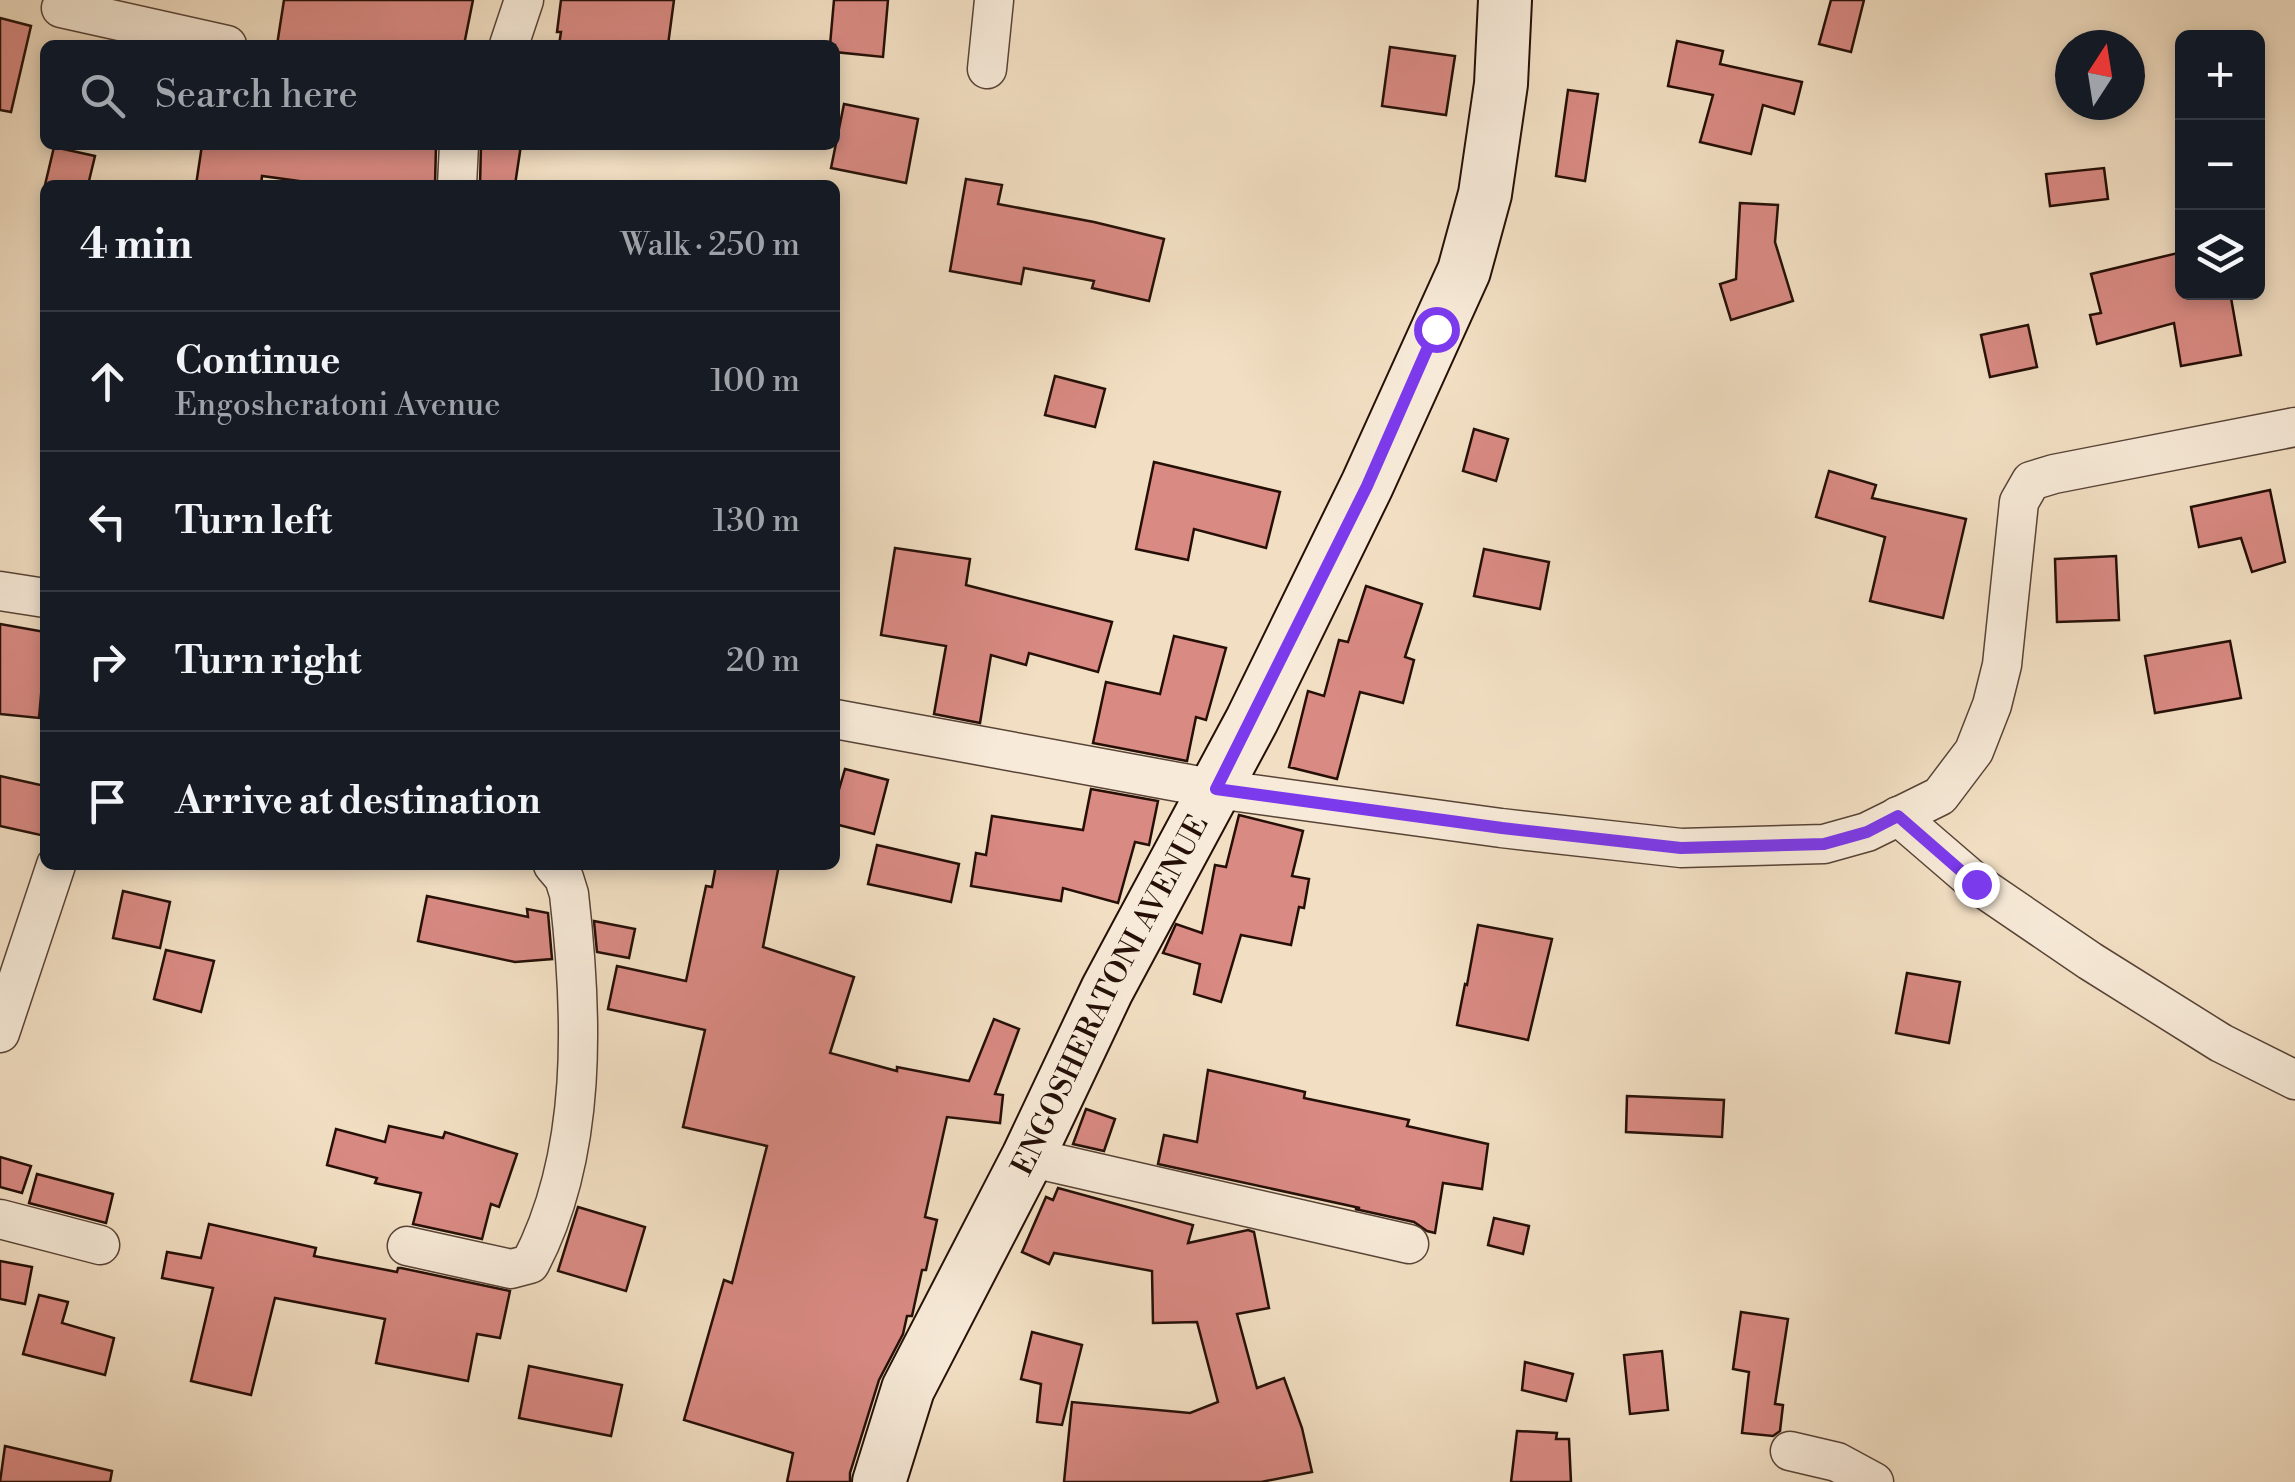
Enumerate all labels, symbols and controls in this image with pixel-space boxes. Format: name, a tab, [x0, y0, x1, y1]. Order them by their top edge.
north arrow	[2055, 30, 2145, 120]
map controls	[2175, 30, 2265, 300]
button: +	[2175, 30, 2265, 120]
search box	[40, 40, 840, 150]
icon: search	[75, 68, 130, 123]
text: Search here	[155, 72, 358, 119]
button: −	[2175, 120, 2265, 210]
button: layers	[2175, 210, 2265, 300]
text: 4 min	[80, 219, 192, 272]
text: Walk · 250 m	[620, 225, 800, 265]
route start	[1414, 307, 1460, 353]
text: Continue	[175, 338, 340, 385]
icon: ahead	[80, 354, 135, 409]
text: 100 m	[710, 361, 800, 401]
text: Engosheratoni Avenue	[175, 385, 501, 425]
icon: left	[80, 494, 135, 549]
text: Turn left	[175, 498, 332, 545]
text: 130 m	[713, 501, 800, 541]
icon: right	[80, 634, 135, 689]
text: Turn right	[175, 638, 361, 685]
text: 20 m	[726, 641, 800, 681]
icon: arrive	[80, 774, 135, 829]
text: Arrive at destination	[175, 778, 541, 825]
street label: ENGOSHERATONI AVENUE	[1004, 809, 1217, 1182]
route end	[1954, 862, 2000, 908]

